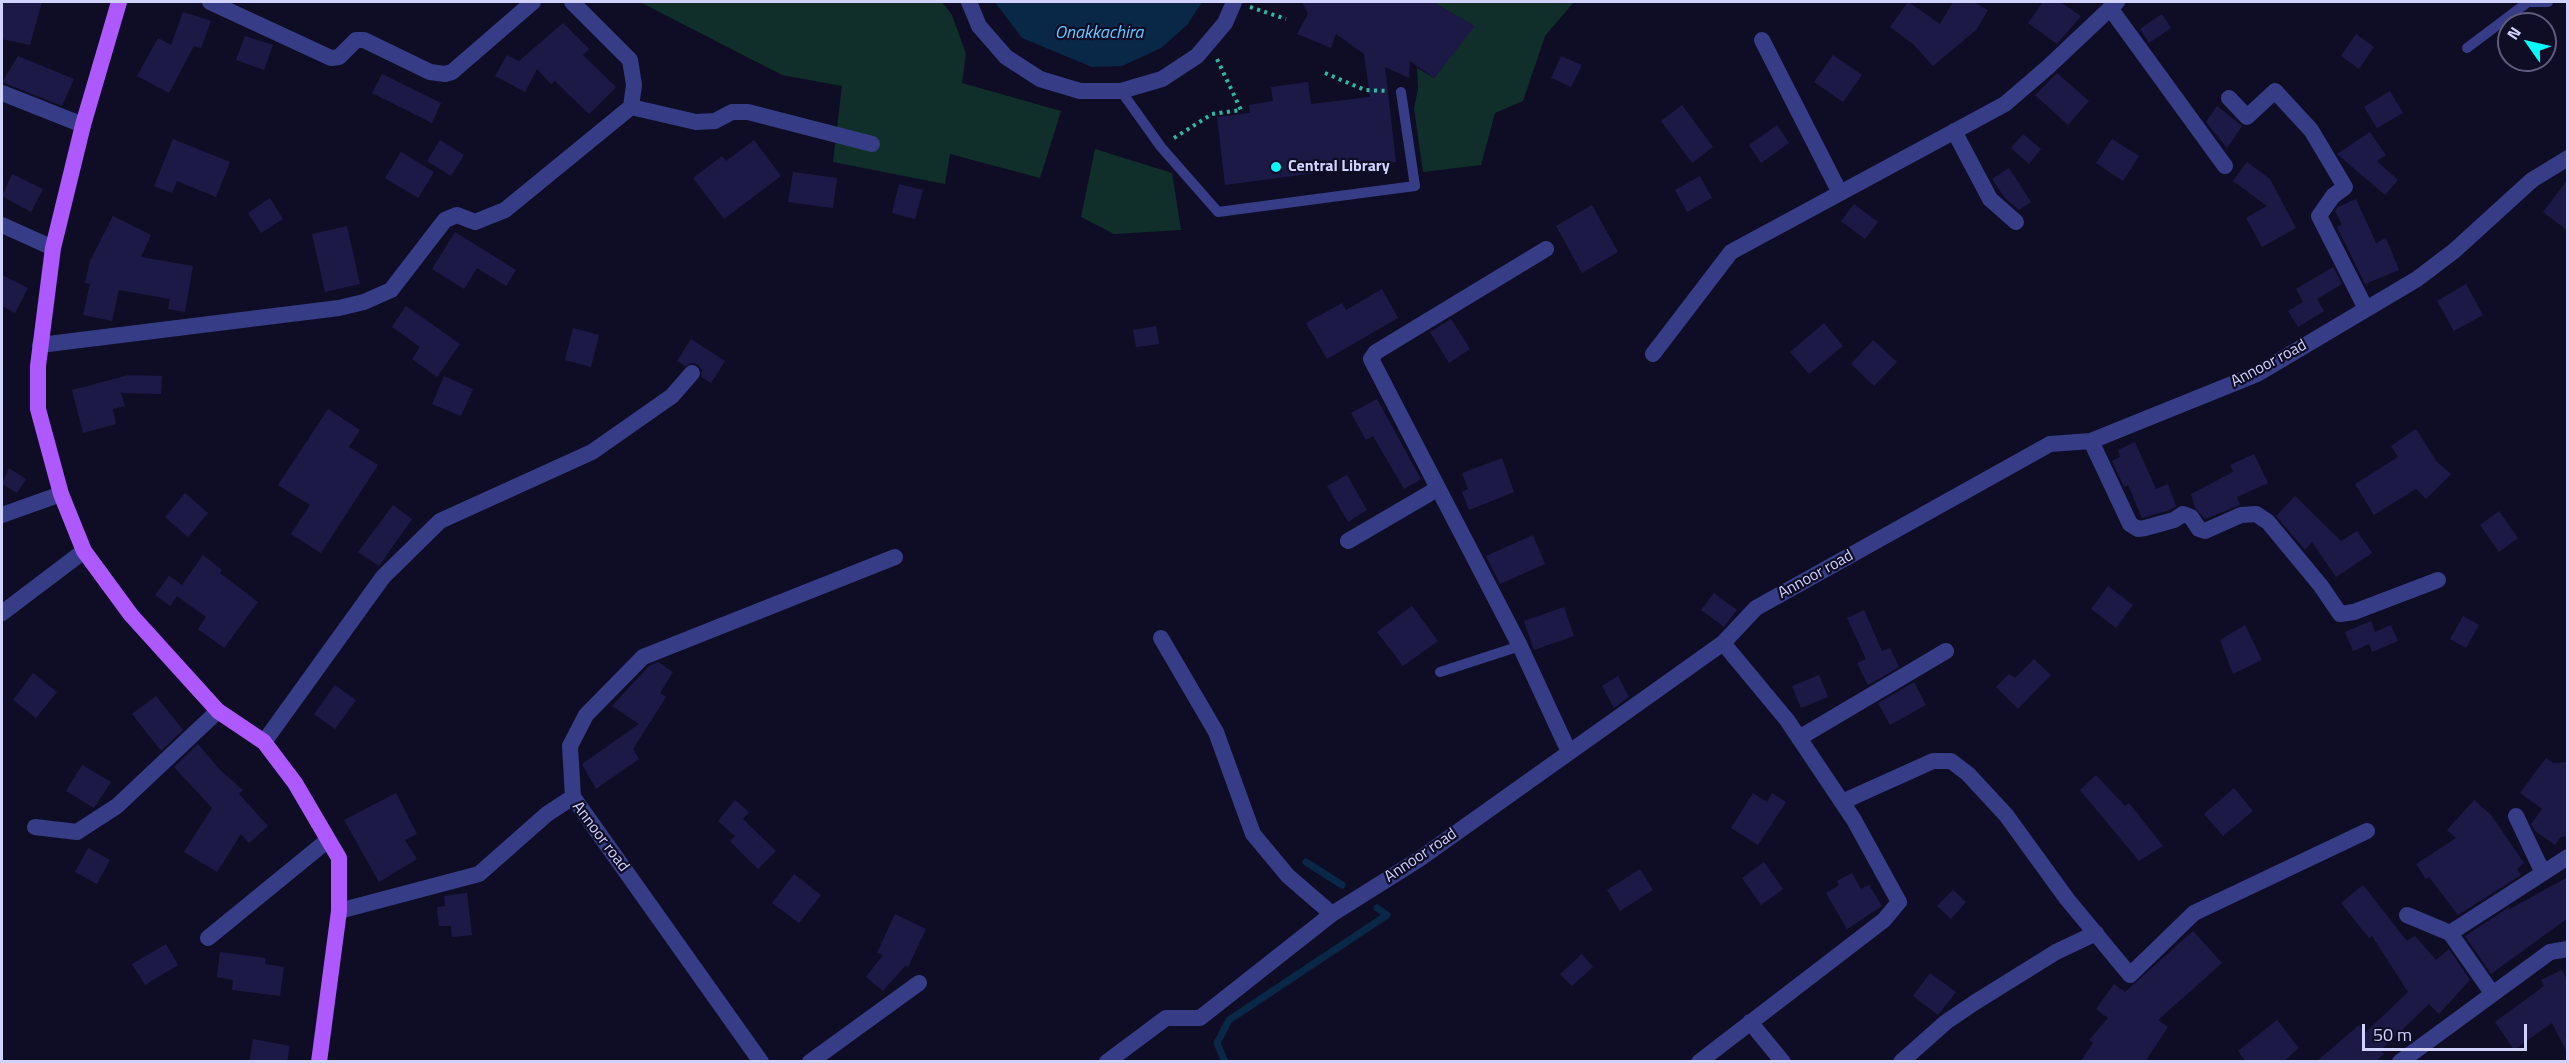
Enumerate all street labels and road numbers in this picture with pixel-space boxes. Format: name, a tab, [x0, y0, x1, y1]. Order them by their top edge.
street label: Annoor road	[2228, 336, 2310, 392]
street label: Annoor road	[1775, 546, 1857, 604]
street label: Annoor road	[567, 798, 633, 876]
street label: Annoor road	[1381, 825, 1461, 887]

